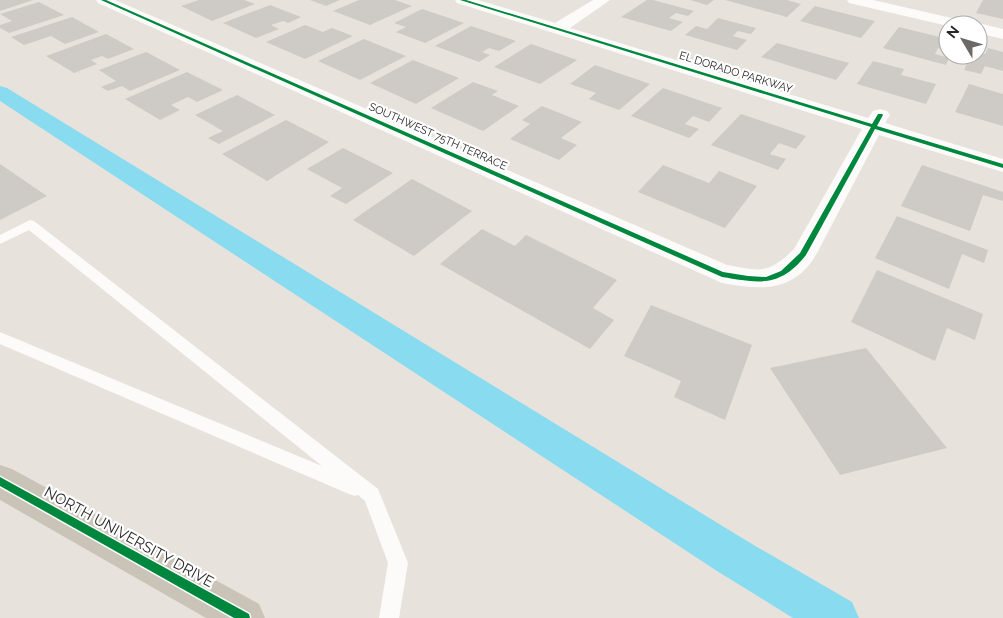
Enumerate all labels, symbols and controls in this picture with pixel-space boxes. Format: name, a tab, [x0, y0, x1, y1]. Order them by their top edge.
north arrow	[938, 15, 988, 65]
text: N	[943, 23, 962, 41]
street label: EL DORADO PARKWAY	[678, 49, 794, 96]
street label: SOUTHWEST 75TH TERRACE	[367, 100, 509, 173]
street label: NORTH UNIVERSITY DRIVE	[41, 483, 217, 591]

